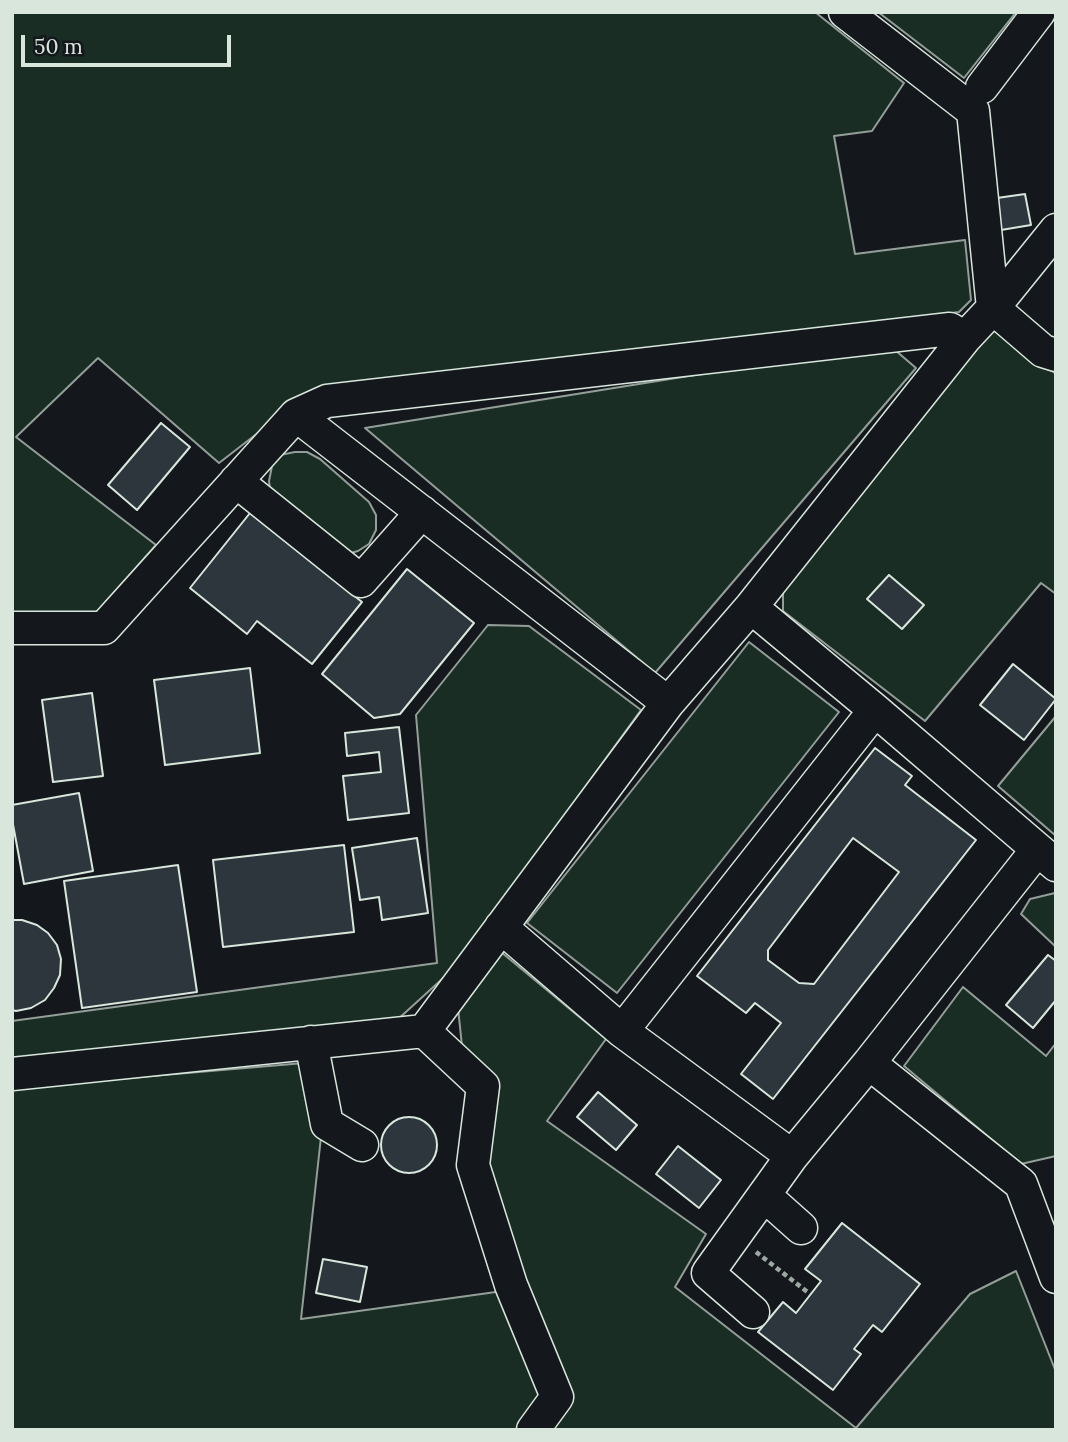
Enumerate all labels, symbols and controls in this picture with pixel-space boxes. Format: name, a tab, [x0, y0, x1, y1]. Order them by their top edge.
scale bar	[24, 21, 234, 65]
text: 50 m	[34, 33, 83, 60]

